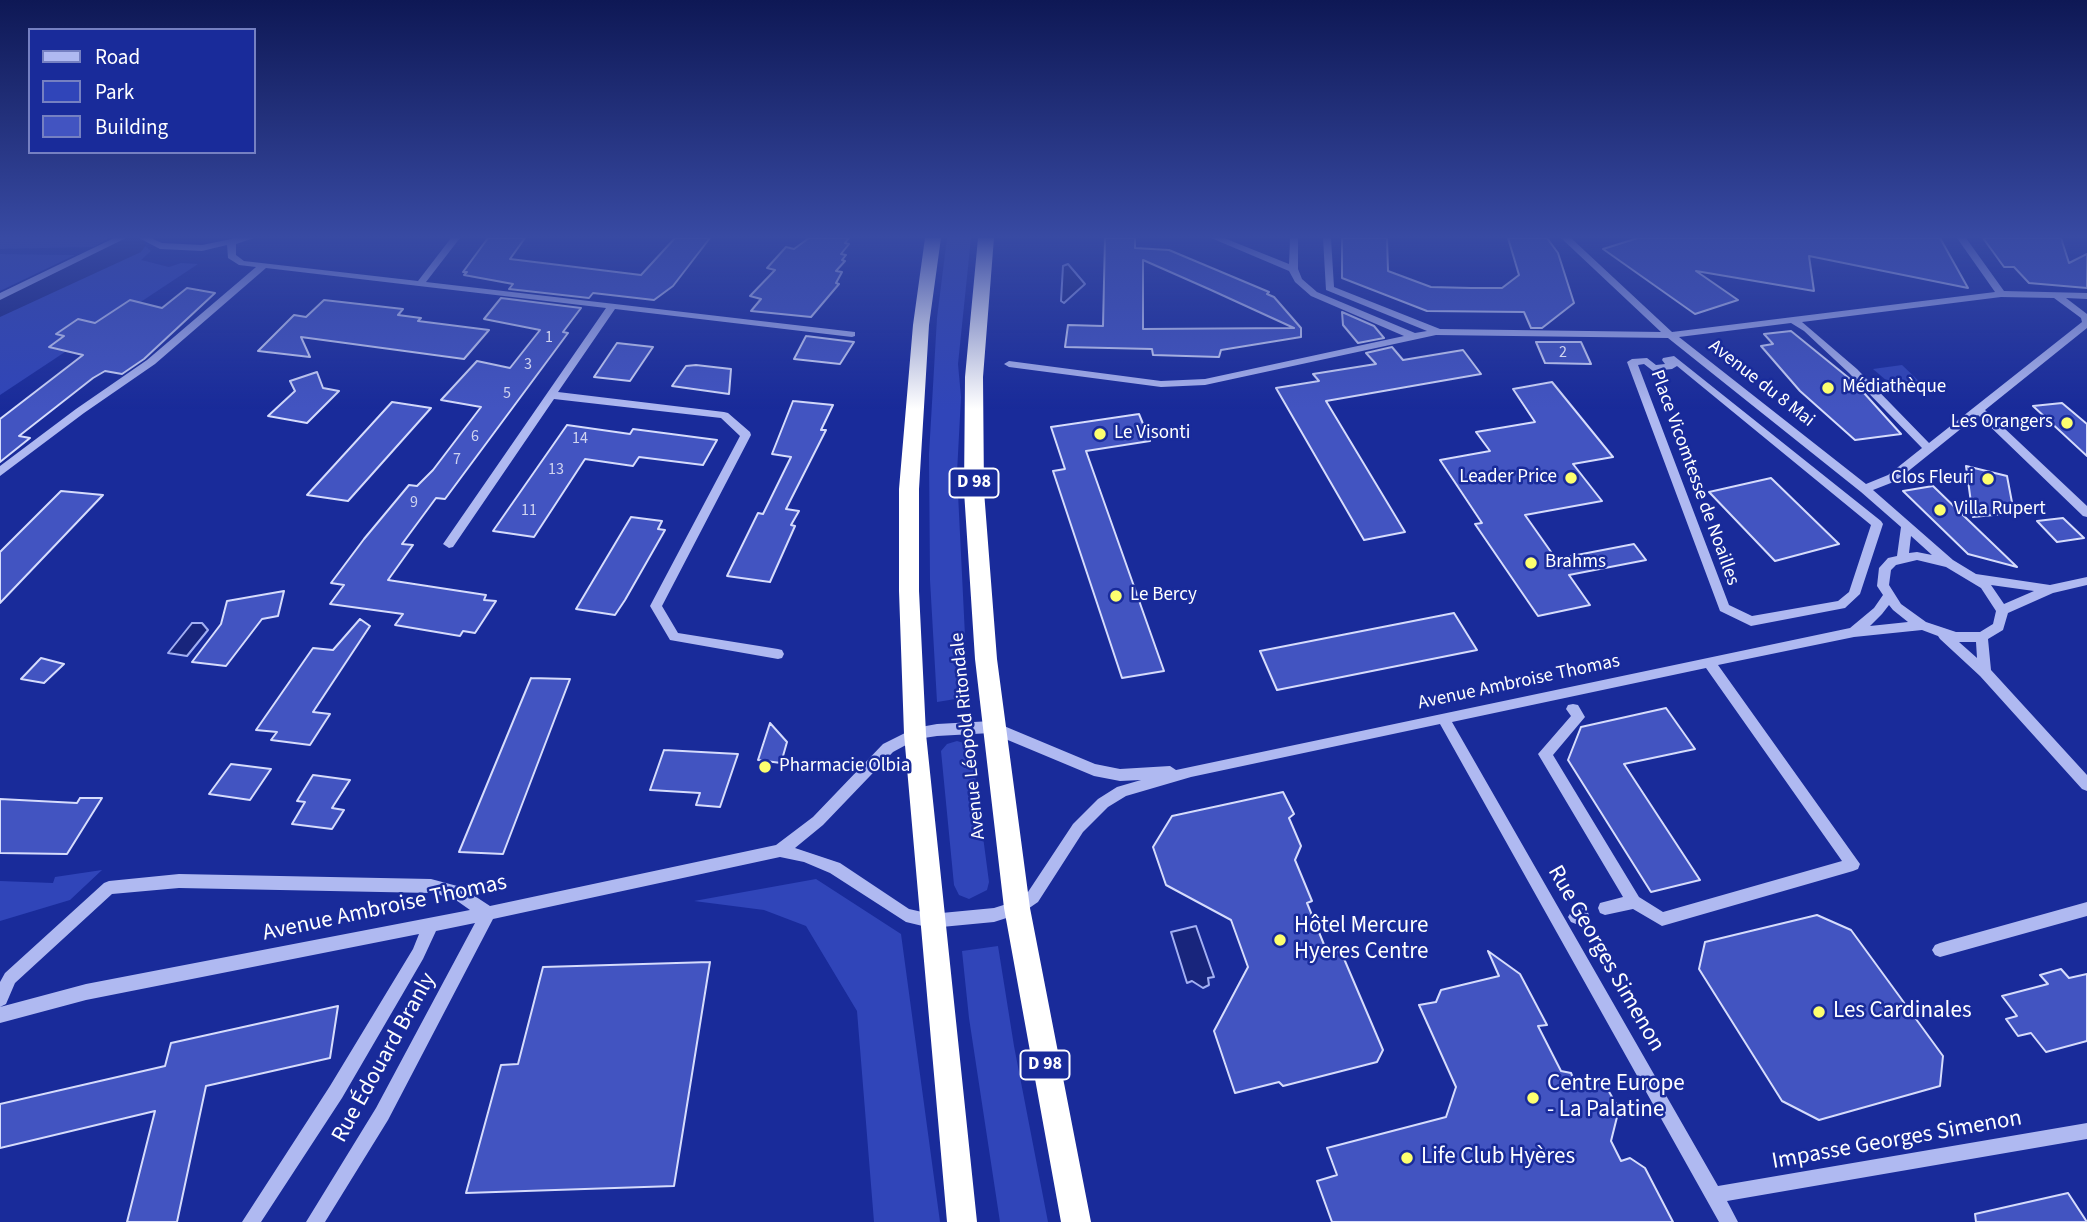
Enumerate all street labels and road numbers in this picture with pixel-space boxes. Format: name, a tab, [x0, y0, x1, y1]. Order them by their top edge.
street label: Avenue du 8 Mai	[1703, 336, 1819, 432]
street label: Place Vicomtesse de Noailles	[1644, 367, 1744, 589]
road number: D 98	[950, 468, 998, 498]
street label: Avenue Léopold Ritondale	[947, 631, 991, 841]
street label: Avenue Ambroise Thomas	[1416, 650, 1622, 716]
street label: Rue Georges Simenon	[1540, 861, 1670, 1057]
street label: Avenue Ambroise Thomas	[260, 870, 510, 948]
street label: Rue Édouard Branly	[327, 968, 443, 1148]
road number: D 98	[1020, 1050, 1070, 1080]
street label: Impasse Georges Simenon	[1770, 1105, 2024, 1177]

